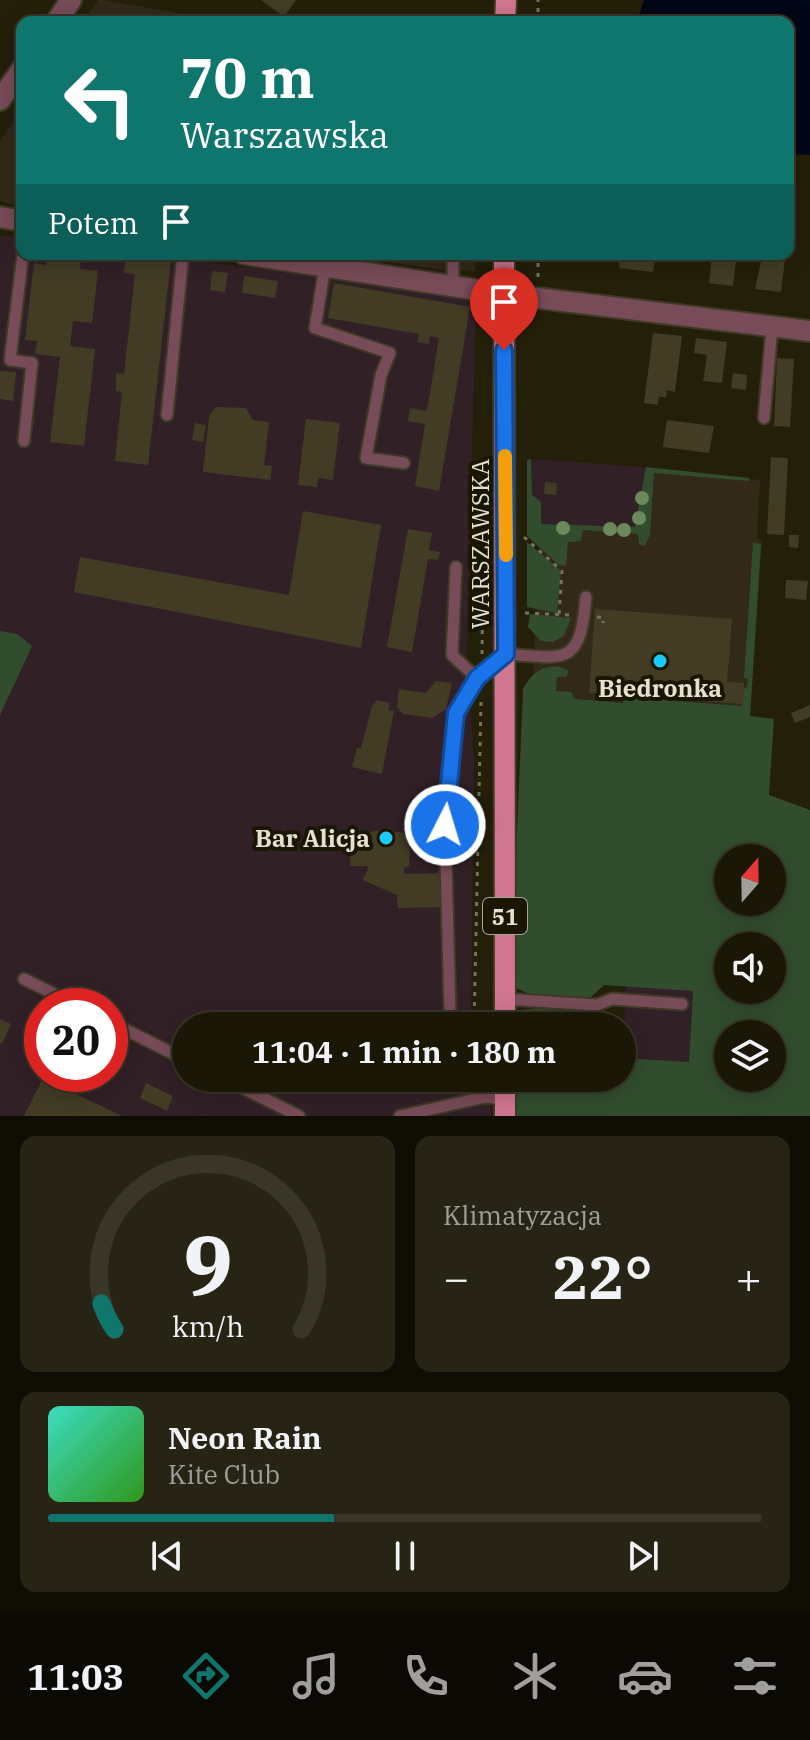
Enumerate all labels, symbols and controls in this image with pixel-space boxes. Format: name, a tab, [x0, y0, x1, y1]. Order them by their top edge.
text: 70 m	[180, 41, 315, 113]
icon: left	[48, 48, 152, 152]
text: Warszawska	[180, 111, 389, 158]
icon: arrive	[154, 200, 198, 244]
text: Potem	[48, 203, 138, 242]
pin	[470, 268, 538, 350]
icon: arrive	[482, 280, 526, 324]
street label: WARSZAWSKA	[464, 458, 496, 629]
marker: Biedronka	[651, 652, 669, 670]
place label: Biedronka	[598, 672, 722, 704]
position arrow	[403, 783, 487, 867]
place label: Bar Alicja	[255, 822, 370, 854]
marker: Bar Alicja	[377, 829, 395, 847]
north arrow	[714, 844, 786, 916]
map controls	[714, 844, 786, 1092]
road number: 51	[483, 898, 527, 934]
button: sound	[714, 932, 786, 1004]
speed limit sign: 20	[24, 988, 128, 1092]
button: layers	[714, 1020, 786, 1092]
text: 11:04 · 1 min · 180 m	[252, 1032, 556, 1071]
text: Klimatyzacja	[443, 1198, 602, 1232]
text: 9	[183, 1211, 232, 1319]
text: 22°	[552, 1237, 653, 1316]
text: −	[443, 1249, 469, 1306]
text: +	[736, 1249, 762, 1306]
text: km/h	[171, 1308, 244, 1345]
text: Neon Rain	[168, 1418, 322, 1457]
text: Kite Club	[168, 1457, 280, 1491]
icon: previous	[145, 1534, 189, 1578]
icon: pause	[383, 1534, 427, 1578]
icon: next	[621, 1534, 665, 1578]
icon: directions	[178, 1648, 234, 1704]
icon: music	[288, 1648, 344, 1704]
icon: phone	[398, 1648, 454, 1704]
icon: climate	[507, 1648, 563, 1704]
icon: car	[617, 1648, 673, 1704]
icon: filters	[727, 1648, 783, 1704]
text: 11:03	[27, 1653, 124, 1700]

